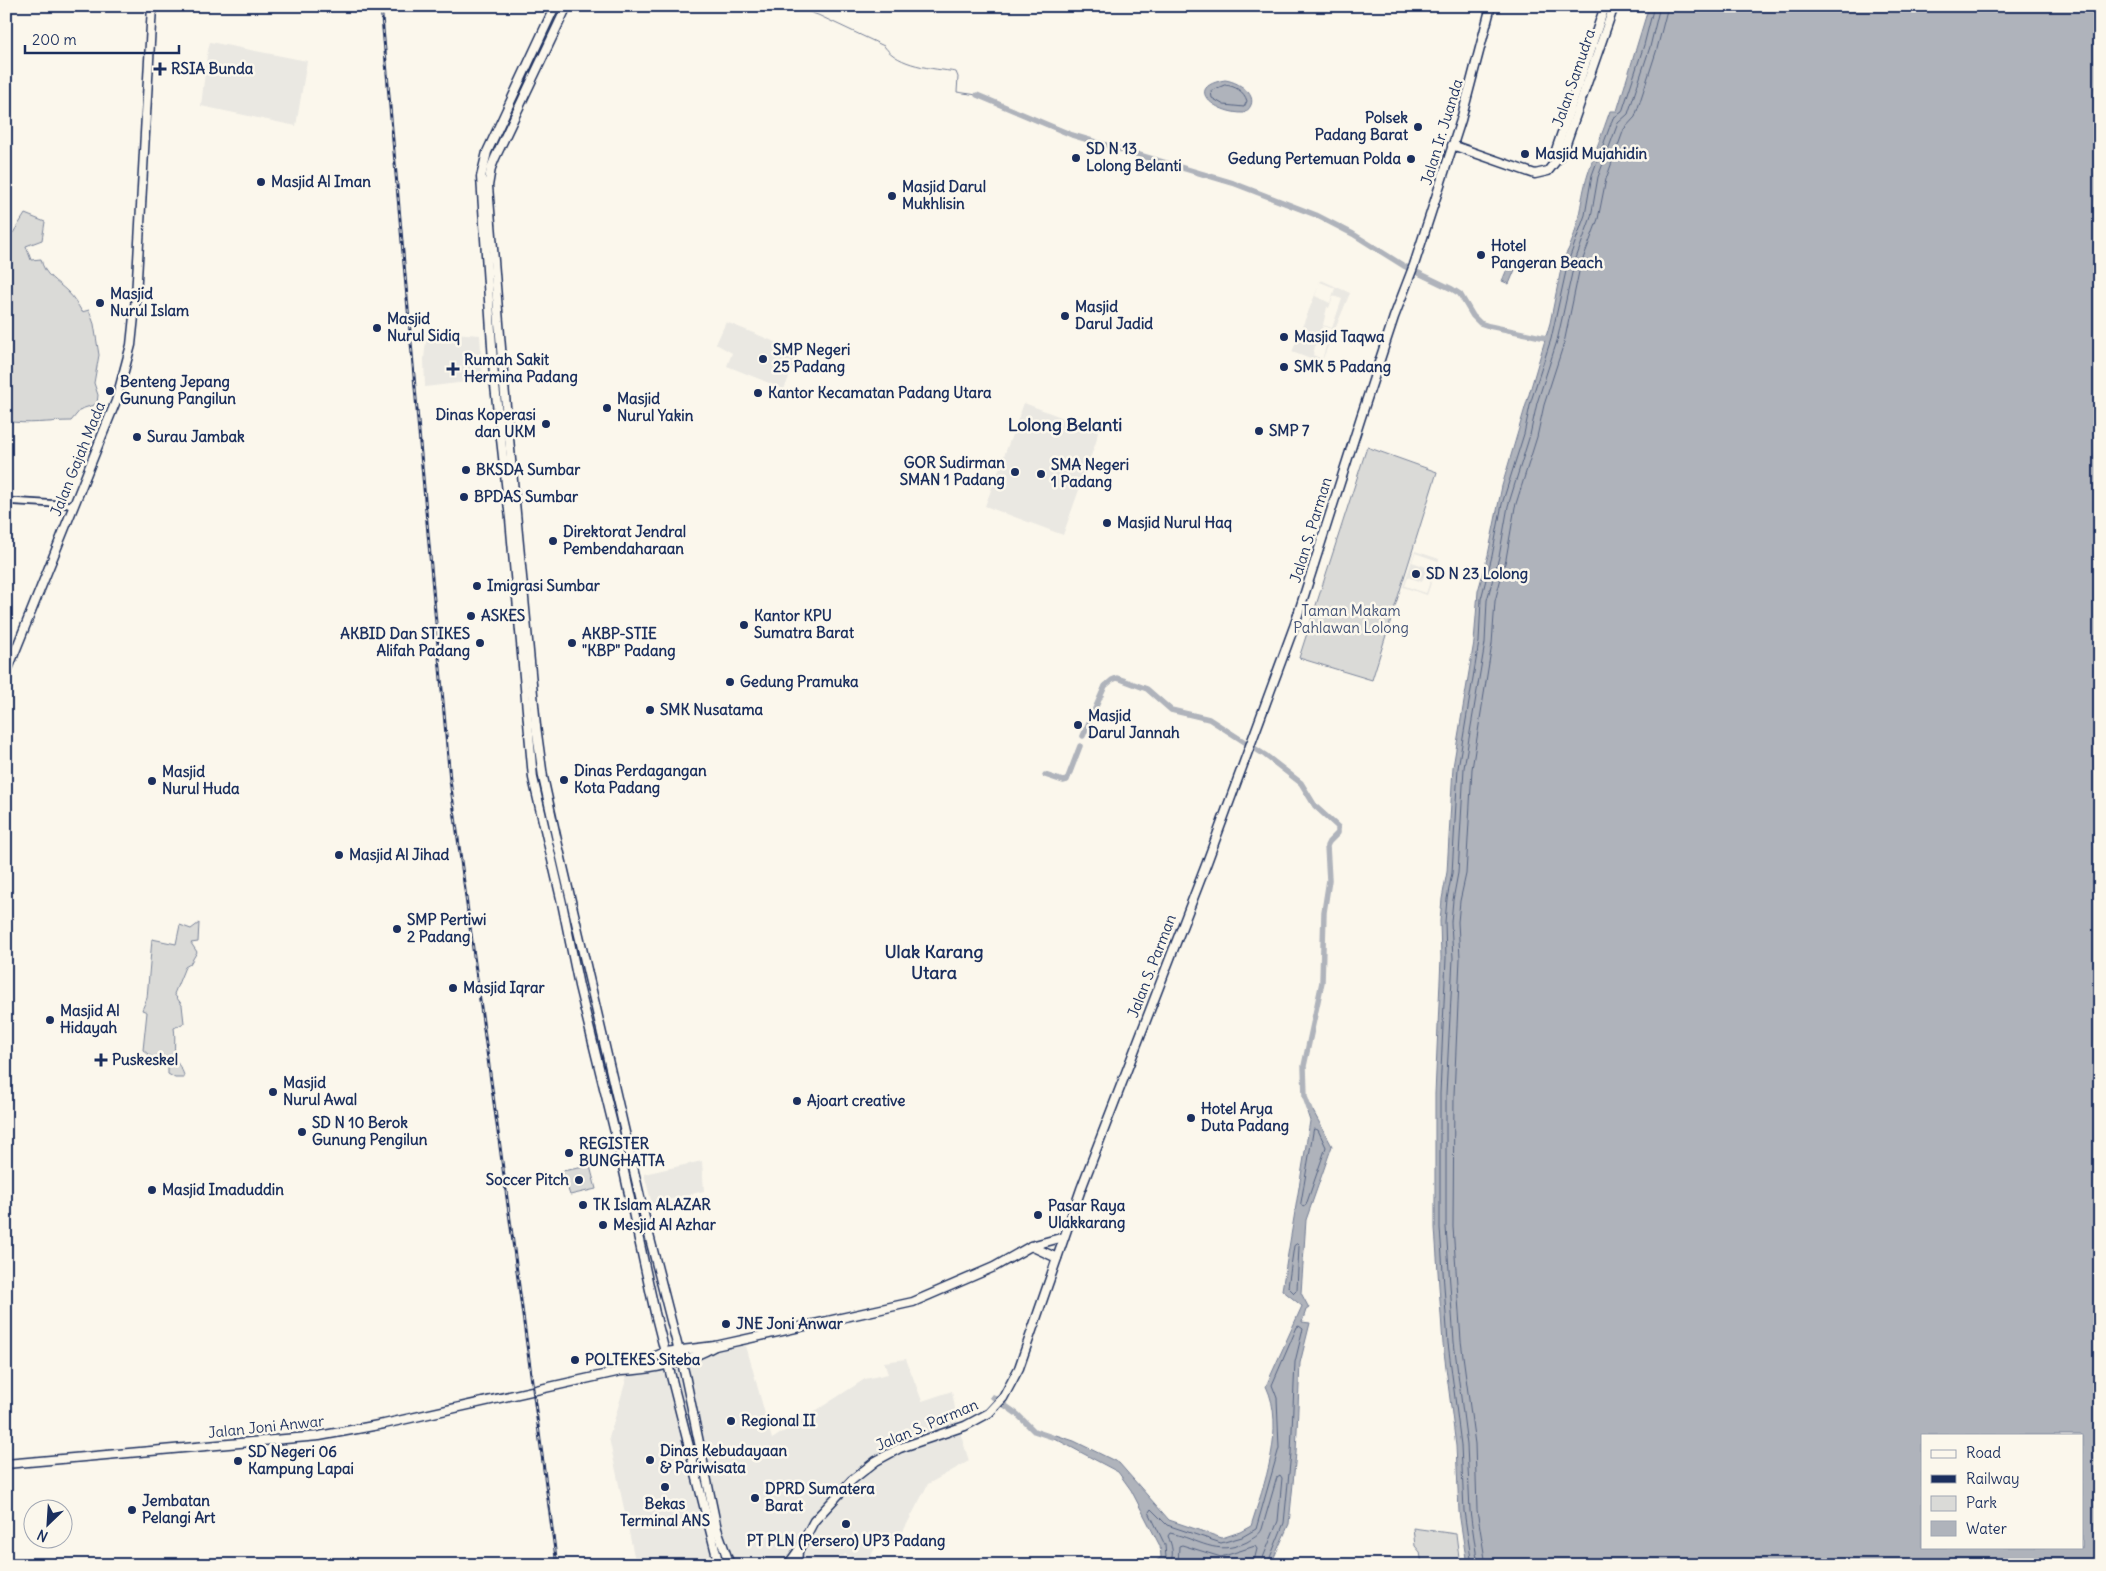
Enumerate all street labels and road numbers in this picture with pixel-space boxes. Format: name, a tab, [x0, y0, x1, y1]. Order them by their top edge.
street label: Jalan Samudra	[1548, 26, 1599, 129]
street label: Jalan Ir. Juanda	[1416, 76, 1467, 187]
street label: Jalan Gajah Mada	[46, 398, 109, 519]
street label: Jalan S. Parman	[1285, 475, 1336, 585]
street label: Jalan S. Parman	[1123, 911, 1180, 1020]
street label: Jalan S. Parman	[873, 1394, 981, 1455]
street label: Jalan Joni Anwar	[207, 1411, 325, 1442]

